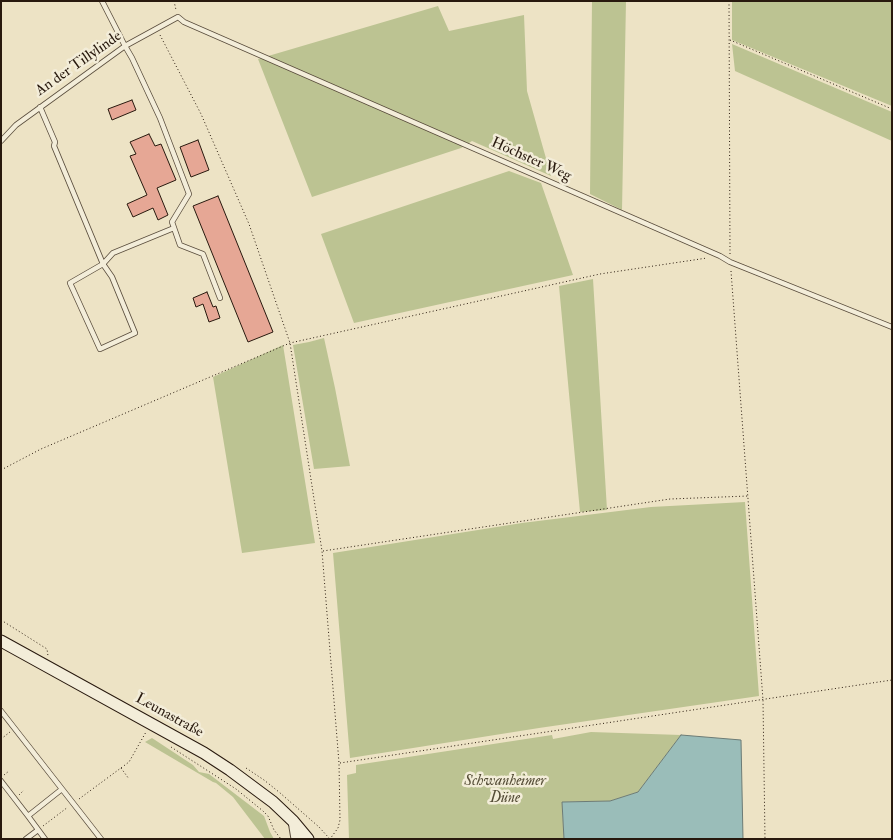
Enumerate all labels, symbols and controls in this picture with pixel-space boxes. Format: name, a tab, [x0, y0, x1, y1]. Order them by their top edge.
street label: An der Tillylinde	[32, 28, 126, 100]
street label: Höchster Weg	[488, 134, 574, 186]
street label: Leunastraße	[132, 690, 206, 742]
park label: Schwanheimer Düne	[464, 773, 546, 808]

